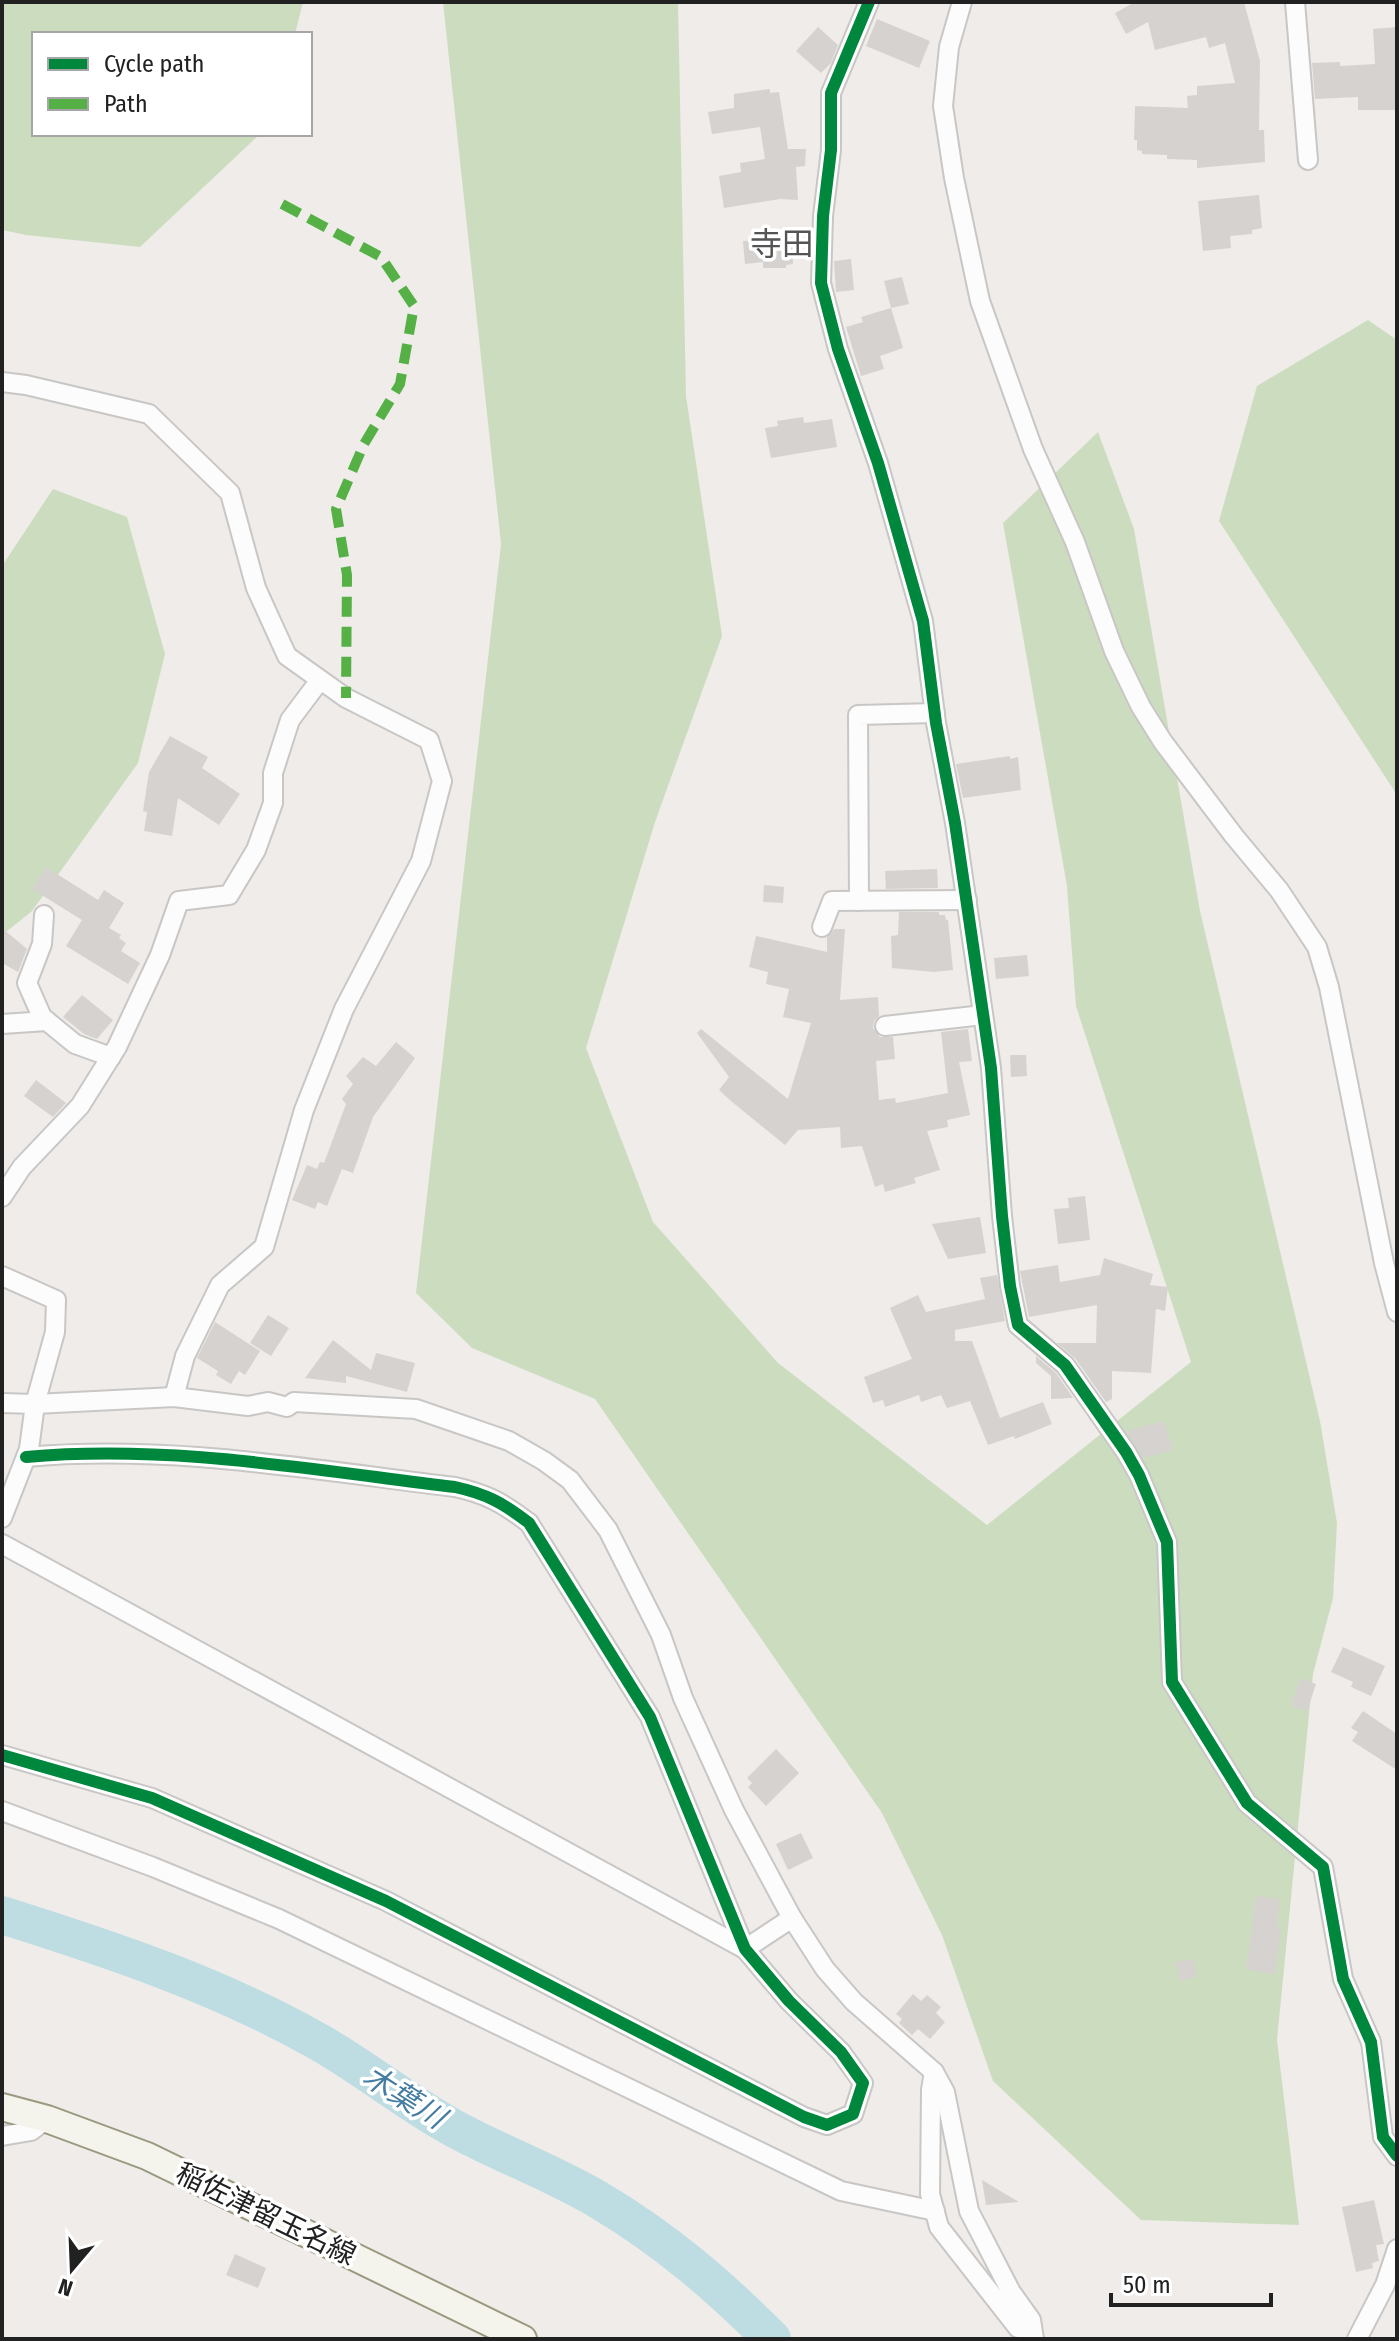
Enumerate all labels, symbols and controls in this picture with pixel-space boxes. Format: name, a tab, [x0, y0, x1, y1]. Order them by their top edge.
legend	[32, 32, 312, 136]
text: Cycle path	[104, 50, 204, 78]
text: Path	[104, 90, 148, 118]
district label: 寺田	[750, 225, 814, 263]
water label: 木葉川	[356, 2058, 454, 2138]
street label: 稲佐津留玉名線	[171, 2156, 361, 2272]
north arrow	[32, 2229, 112, 2309]
scale bar	[1111, 2257, 1271, 2307]
text: 50 m	[1123, 2271, 1171, 2299]
text: N	[55, 2273, 76, 2302]

